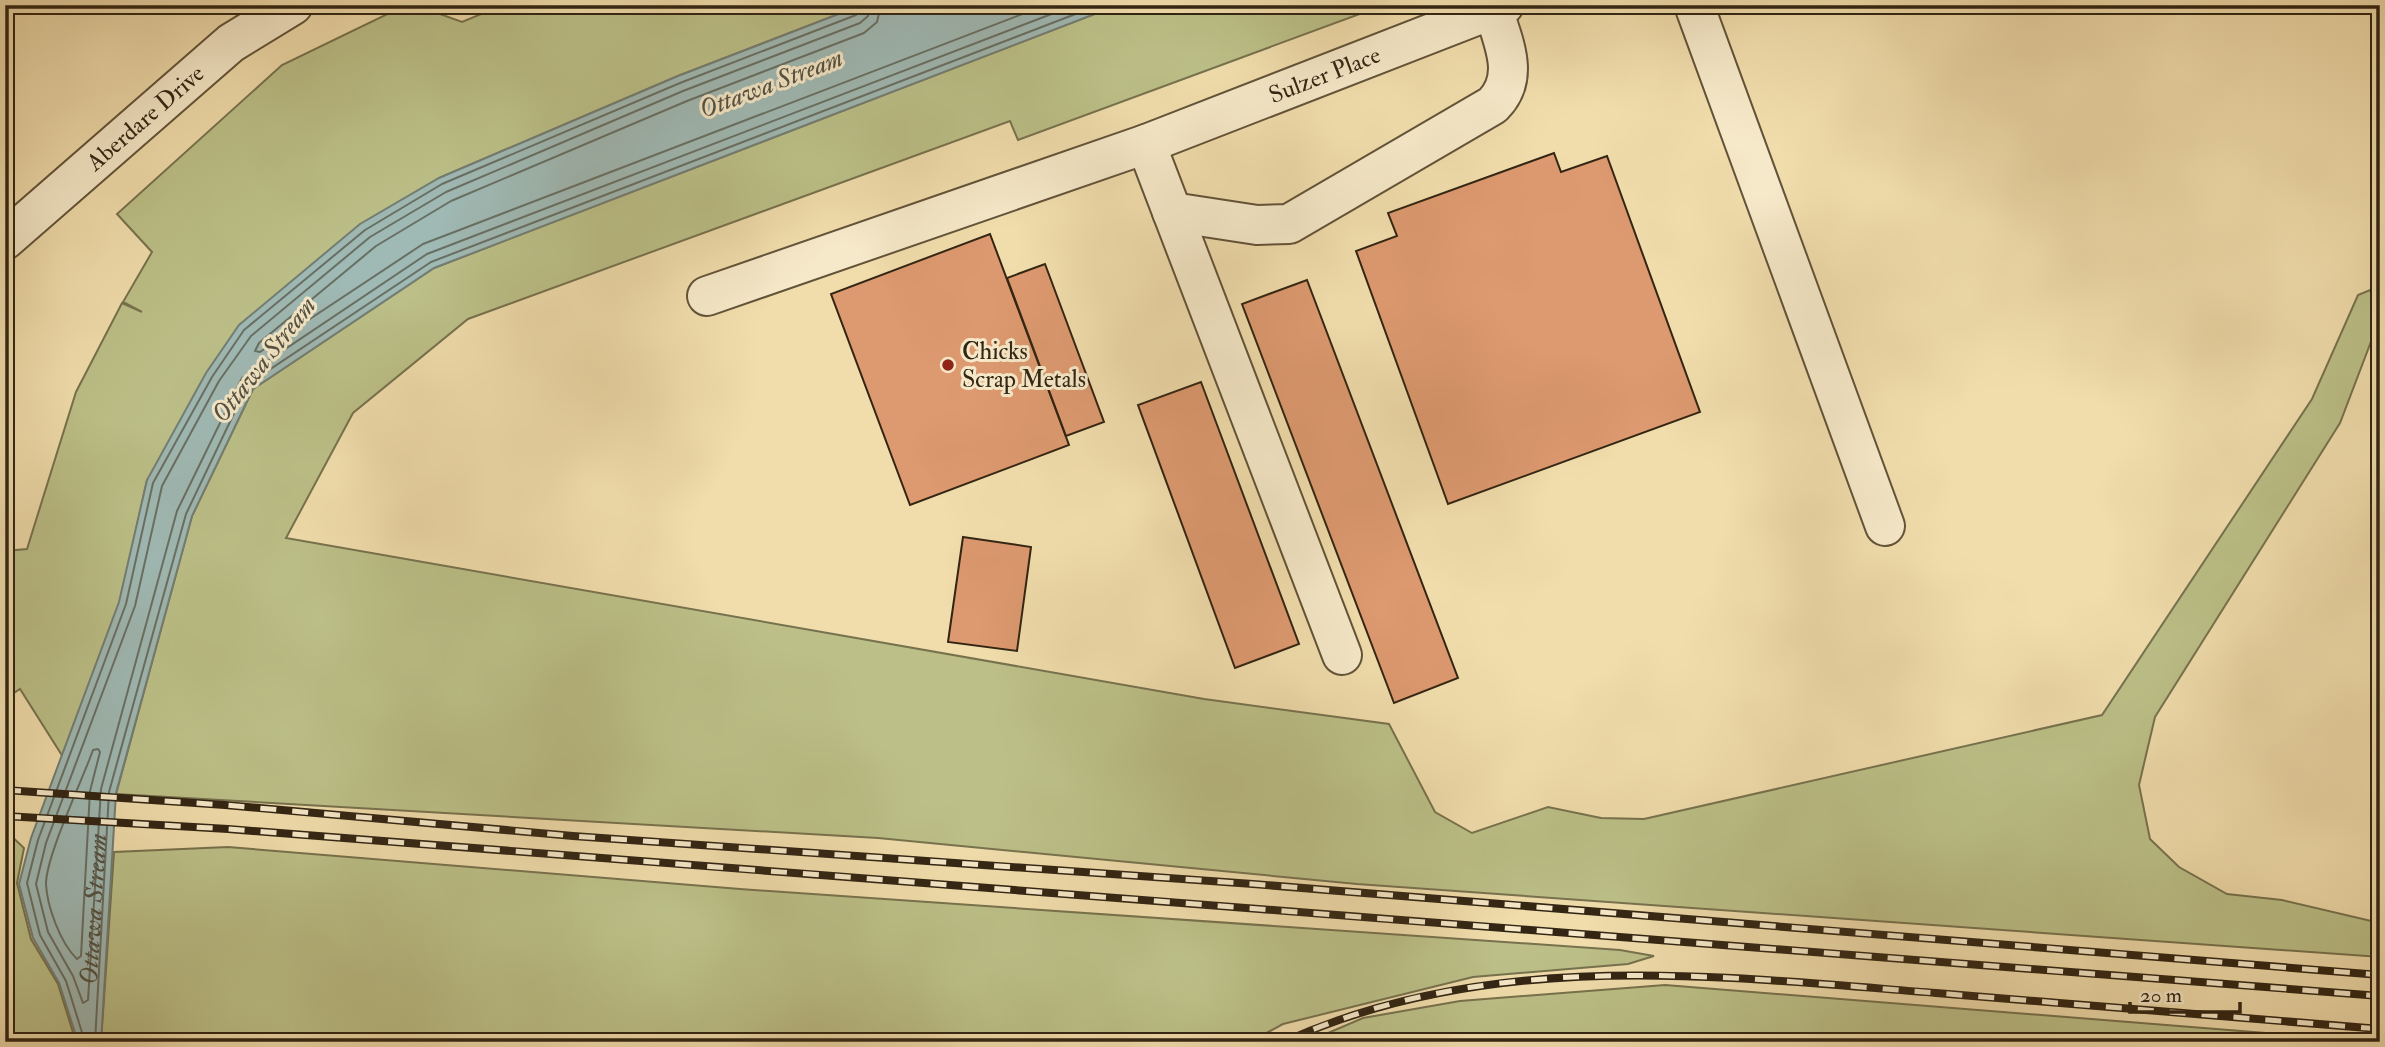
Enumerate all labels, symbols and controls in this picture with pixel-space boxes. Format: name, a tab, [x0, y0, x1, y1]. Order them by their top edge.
street label: Sulzer Place	[1264, 39, 1385, 110]
water label: Ottawa Stream	[695, 42, 847, 126]
street label: Aberdare Drive	[79, 58, 211, 178]
water label: Ottawa Stream	[205, 291, 323, 429]
place label: Chicks Scrap Metals	[962, 336, 1086, 395]
marker: Chicks Scrap Metals	[940, 357, 956, 373]
water label: Ottawa Stream	[73, 833, 114, 986]
scale bar	[2130, 970, 2240, 1014]
text: 20 m	[2140, 982, 2182, 1009]

